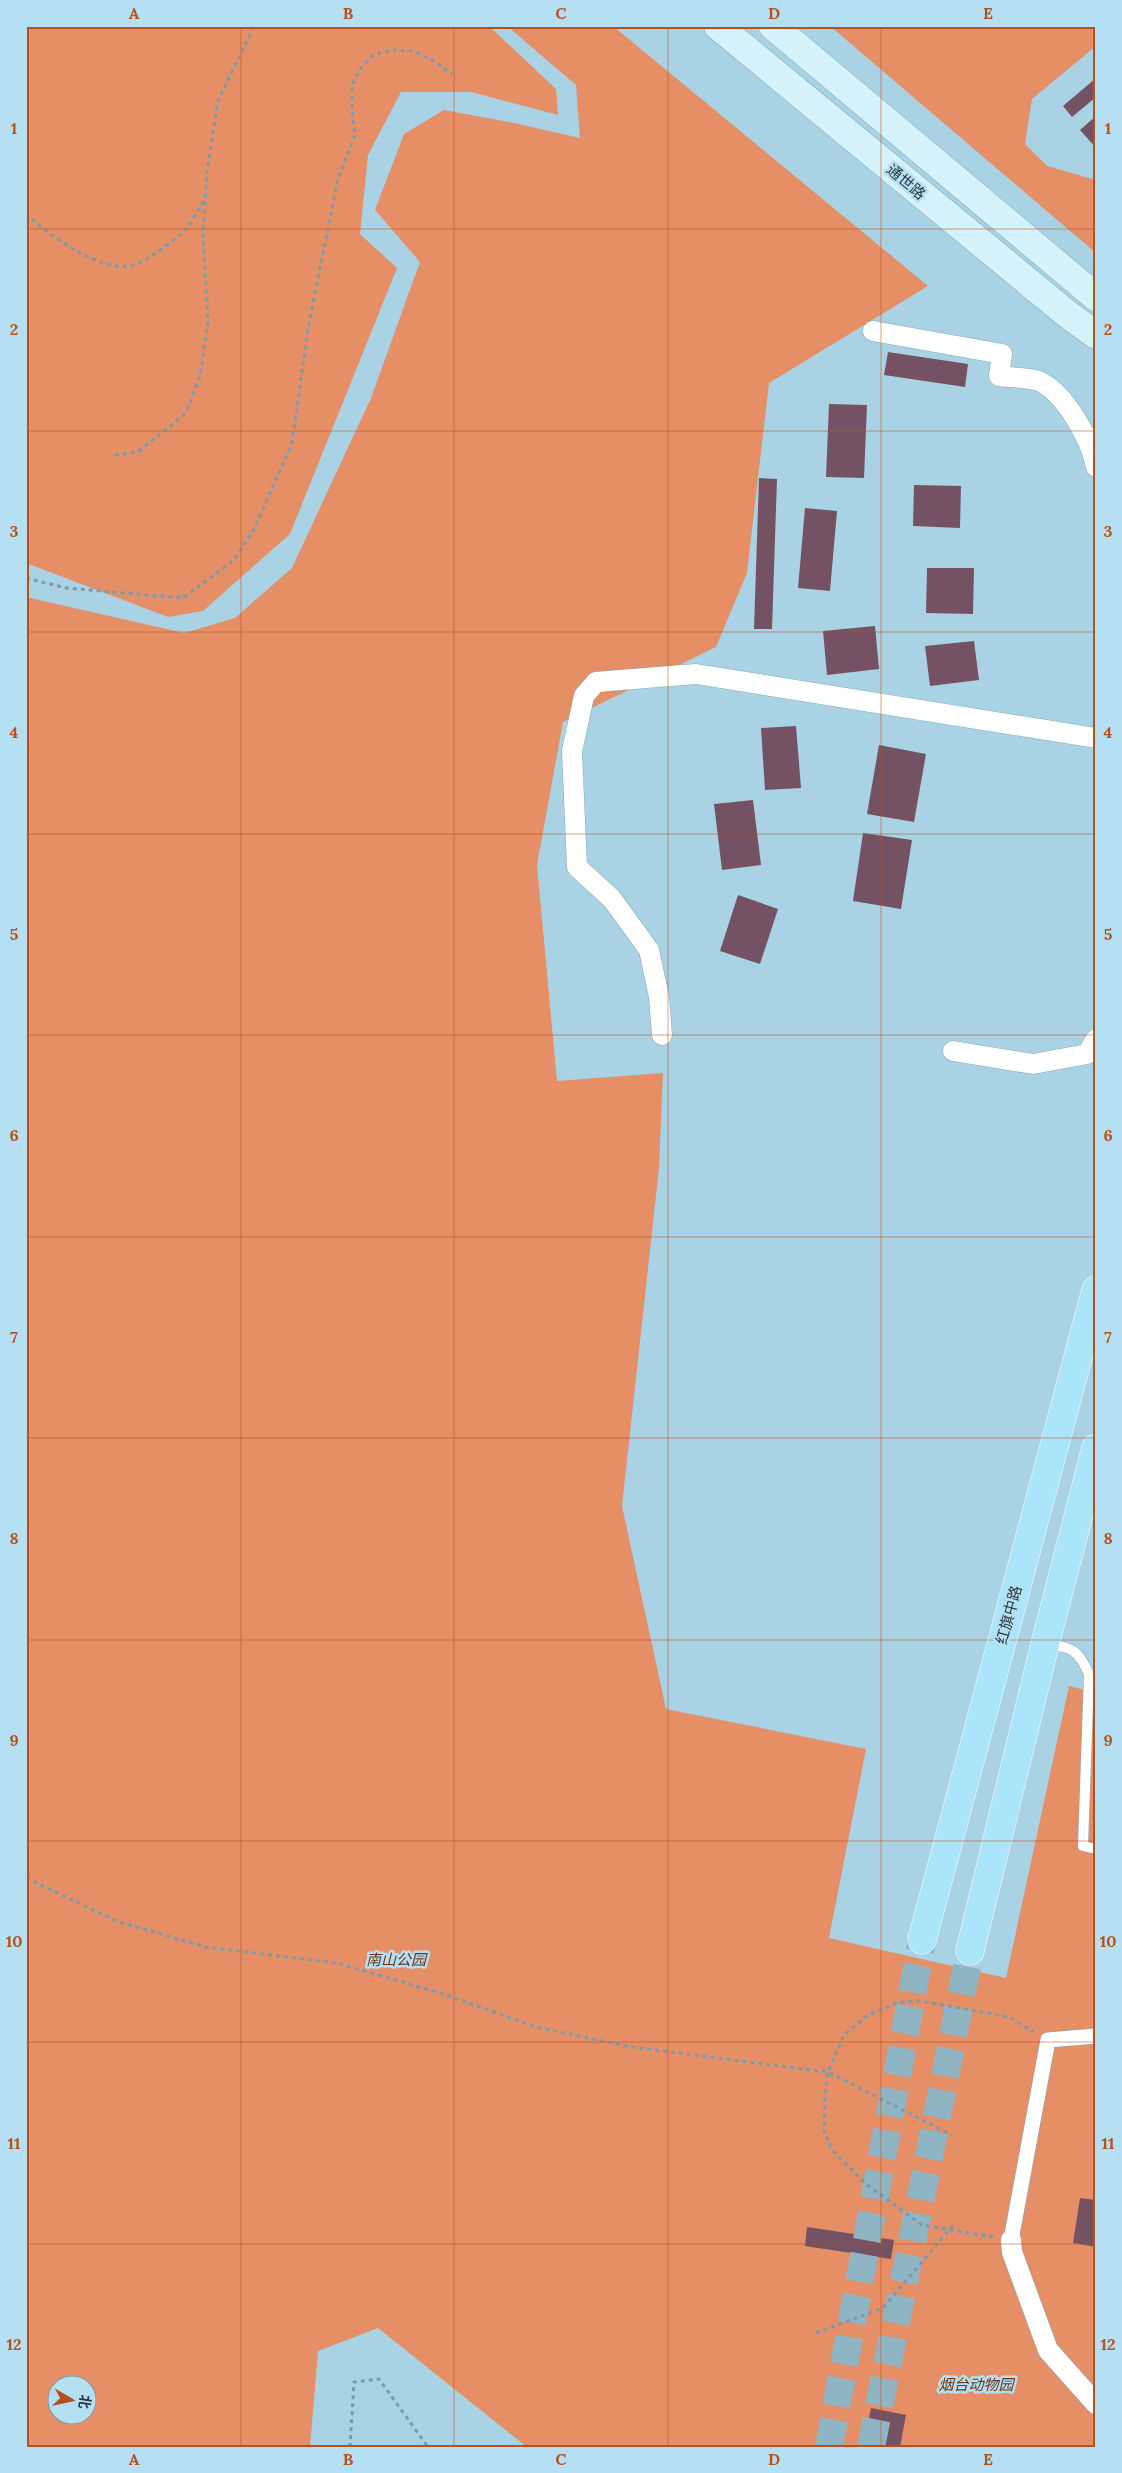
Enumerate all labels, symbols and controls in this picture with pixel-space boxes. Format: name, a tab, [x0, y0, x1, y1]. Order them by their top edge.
text: A	[129, 3, 140, 23]
text: B	[343, 3, 354, 23]
text: C	[555, 3, 567, 23]
text: D	[768, 3, 780, 23]
text: E	[983, 3, 993, 23]
text: 1	[11, 118, 17, 138]
text: 1	[1105, 118, 1111, 138]
street label: 通世路	[883, 160, 930, 203]
text: 2	[10, 319, 18, 339]
text: 2	[1104, 319, 1112, 339]
text: 3	[10, 521, 19, 541]
text: 3	[1104, 521, 1113, 541]
text: 4	[10, 722, 19, 742]
text: 4	[1104, 722, 1113, 742]
text: 5	[10, 924, 19, 944]
text: 5	[1104, 924, 1113, 944]
text: 6	[9, 1125, 19, 1145]
text: 6	[1103, 1125, 1113, 1145]
text: 7	[10, 1327, 18, 1347]
text: 7	[1104, 1327, 1112, 1347]
text: 8	[9, 1528, 19, 1548]
text: 8	[1103, 1528, 1113, 1548]
street label: 红旗中路	[992, 1583, 1025, 1646]
text: 9	[9, 1730, 19, 1750]
text: 9	[1103, 1730, 1113, 1750]
text: 10	[6, 1931, 22, 1951]
text: 10	[1100, 1931, 1116, 1951]
park label: 南山公园	[366, 1950, 428, 1969]
text: 11	[8, 2133, 21, 2153]
text: 11	[1102, 2133, 1115, 2153]
text: 12	[6, 2334, 22, 2354]
text: 12	[1100, 2334, 1116, 2354]
park label: 烟台动物园	[938, 2375, 1015, 2394]
north arrow	[48, 2376, 98, 2426]
text: 北	[75, 2394, 95, 2410]
text: A	[129, 2449, 140, 2469]
text: B	[343, 2449, 354, 2469]
text: C	[555, 2449, 567, 2469]
text: D	[768, 2449, 780, 2469]
text: E	[983, 2449, 993, 2469]

